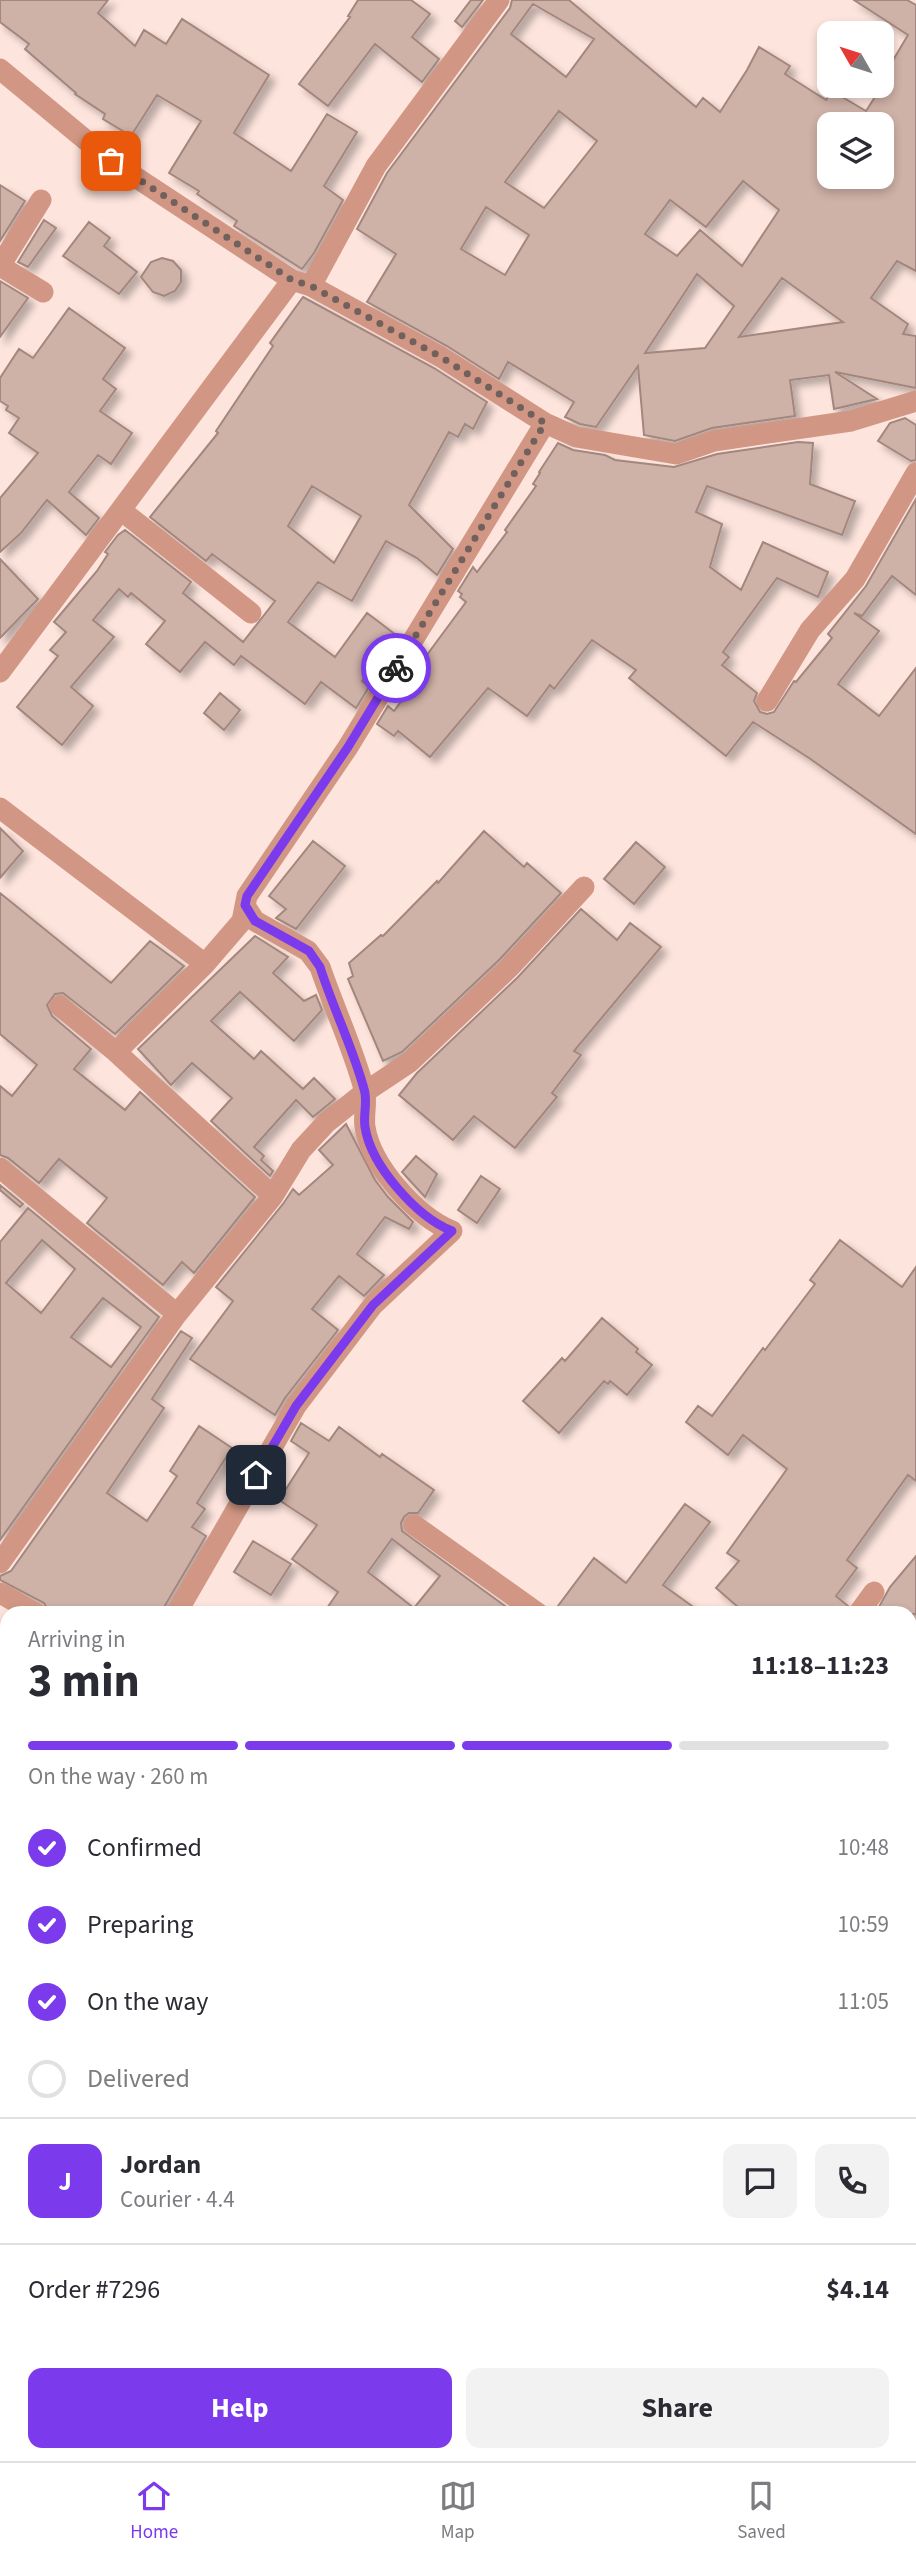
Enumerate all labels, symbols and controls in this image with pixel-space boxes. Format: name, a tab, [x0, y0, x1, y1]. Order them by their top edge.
north arrow	[817, 21, 894, 98]
map controls	[817, 21, 894, 189]
button: layers	[817, 112, 894, 189]
pin	[81, 131, 141, 191]
icon: bag	[92, 142, 130, 180]
courier	[361, 633, 431, 703]
icon: bike	[377, 649, 415, 687]
pin	[226, 1445, 286, 1505]
icon: home	[237, 1456, 275, 1494]
text: Arriving in	[28, 1623, 126, 1656]
text: 11:18–11:23	[751, 1647, 889, 1684]
text: 3 min	[28, 1649, 140, 1714]
text: On the way · 260 m	[28, 1760, 208, 1793]
icon: check	[28, 1829, 66, 1867]
text: Confirmed	[87, 1829, 202, 1866]
text: 10:48	[838, 1831, 889, 1864]
icon: check	[28, 1906, 66, 1944]
text: Preparing	[87, 1906, 193, 1943]
text: 10:59	[838, 1908, 889, 1941]
icon: check	[28, 1983, 66, 2021]
text: On the way	[87, 1983, 208, 2020]
text: 11:05	[838, 1985, 889, 2018]
text: Delivered	[87, 2060, 190, 2097]
button: chat	[723, 2144, 797, 2218]
button: phone	[815, 2144, 889, 2218]
text: Jordan	[120, 2146, 201, 2183]
text: J	[58, 2163, 72, 2200]
text: Courier · 4.4	[120, 2183, 235, 2216]
text: Order #7296	[28, 2271, 160, 2308]
text: $4.14	[826, 2271, 889, 2308]
button: Help	[28, 2368, 452, 2448]
button: Share	[466, 2368, 889, 2448]
tab: Home	[130, 2477, 178, 2546]
tab: Map	[439, 2477, 477, 2546]
tab: Saved	[737, 2477, 786, 2546]

